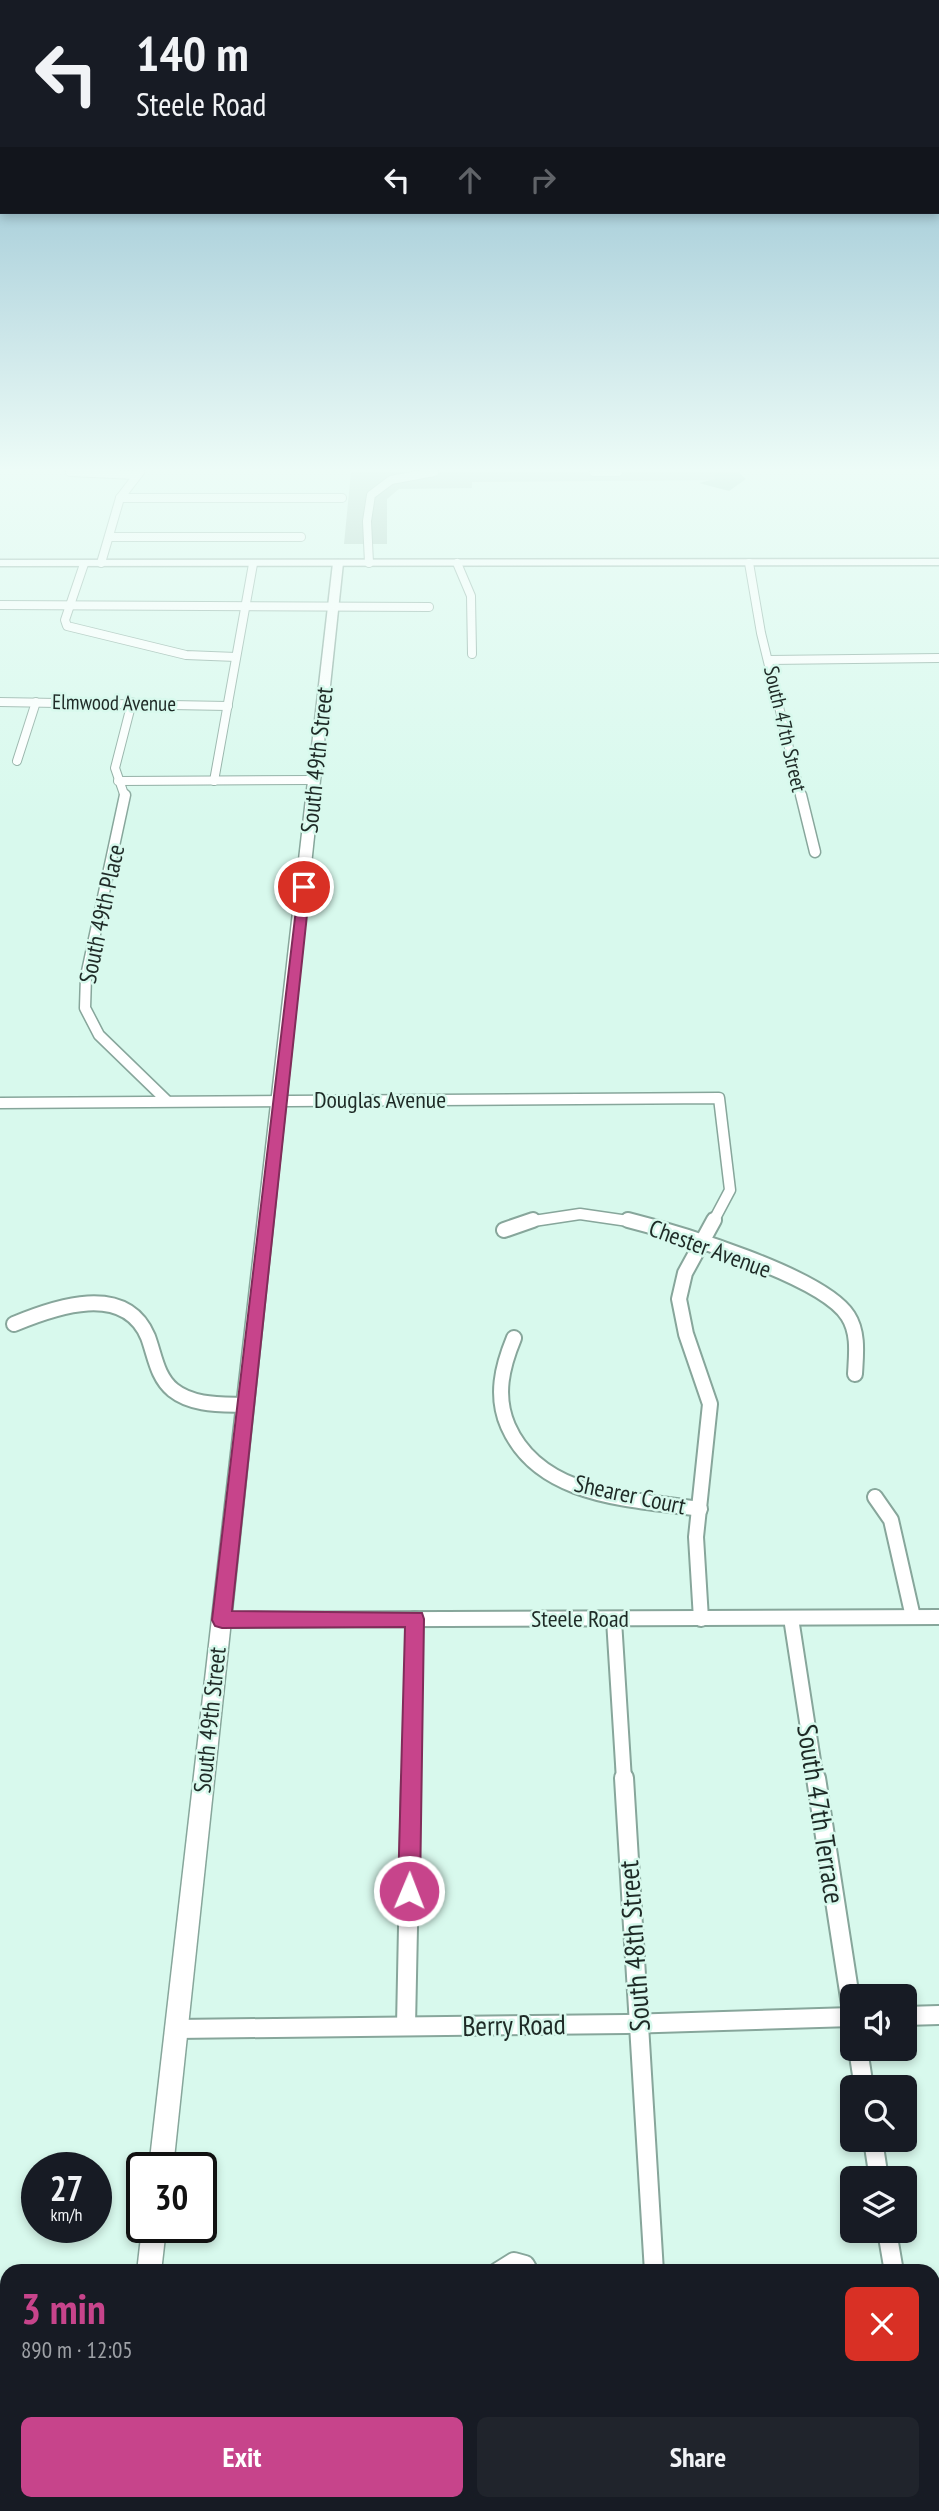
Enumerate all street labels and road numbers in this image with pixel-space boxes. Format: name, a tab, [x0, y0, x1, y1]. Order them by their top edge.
street label: South 47th Street	[758, 663, 813, 795]
street label: South 49th Street	[293, 685, 340, 835]
street label: Elmwood Avenue	[52, 688, 176, 717]
street label: South 49th Place	[72, 842, 131, 986]
street label: Douglas Avenue	[314, 1084, 446, 1115]
street label: Chester Avenue	[645, 1212, 775, 1285]
street label: Shearer Court	[571, 1468, 689, 1522]
street label: Steele Road	[531, 1603, 629, 1634]
street label: South 49th Street	[186, 1645, 233, 1795]
street label: South 47th Terrace	[789, 1722, 854, 1906]
street label: South 48th Street	[609, 1859, 658, 2033]
street label: Berry Road	[462, 2005, 566, 2044]

